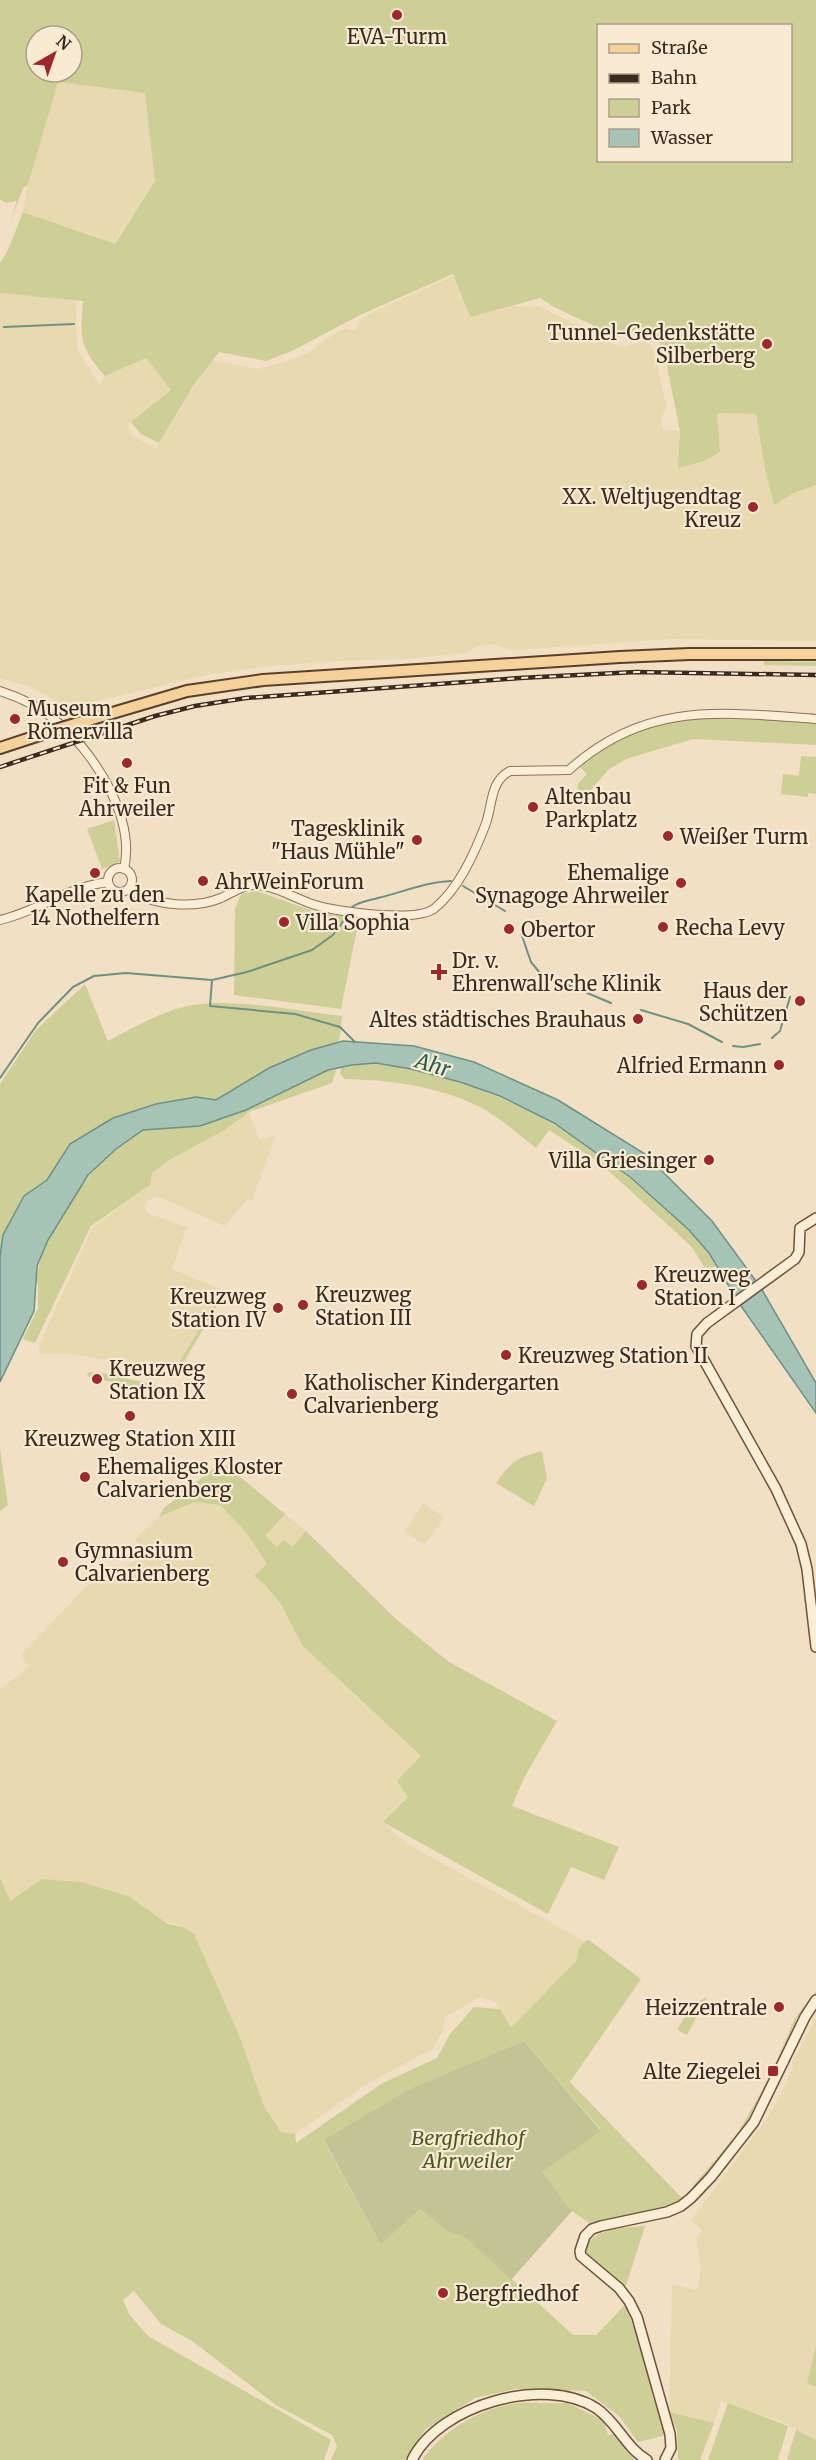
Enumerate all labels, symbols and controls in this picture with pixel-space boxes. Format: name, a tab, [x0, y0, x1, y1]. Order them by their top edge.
marker: EVA-Turm	[390, 8, 404, 22]
north arrow	[24, 24, 84, 84]
place label: EVA-Turm	[347, 24, 447, 49]
legend	[597, 24, 792, 162]
text: N	[52, 31, 75, 54]
text: Straße	[651, 36, 708, 59]
text: Bahn	[651, 66, 697, 89]
text: Park	[651, 96, 692, 119]
text: Wasser	[650, 126, 713, 149]
place label: Tunnel-Gedenkstätte Silberberg	[547, 320, 755, 368]
marker: Tunnel-Gedenkstätte Silberberg	[760, 337, 774, 351]
place label: XX. Weltjugendtag Kreuz	[562, 484, 741, 532]
marker: XX. Weltjugendtag Kreuz	[746, 500, 760, 514]
place label: Museum Römervilla	[27, 696, 133, 744]
marker: Museum Römervilla	[8, 712, 22, 726]
marker: Fit & Fun Ahrweiler	[120, 756, 134, 770]
place label: Fit & Fun Ahrweiler	[78, 773, 175, 821]
place label: Altenbau Parkplatz	[544, 784, 637, 832]
marker: Altenbau Parkplatz	[526, 800, 540, 814]
place label: Tagesklinik "Haus Mühle"	[271, 816, 405, 864]
place label: Weißer Turm	[679, 824, 809, 849]
marker: Weißer Turm	[661, 829, 675, 843]
marker: Tagesklinik "Haus Mühle"	[410, 833, 424, 847]
place label: Ehemalige Synagoge Ahrweiler	[475, 860, 669, 908]
marker: Kapelle zu den 14 Nothelfern	[88, 866, 102, 880]
place label: AhrWeinForum	[214, 869, 364, 894]
marker: AhrWeinForum	[196, 874, 210, 888]
marker: Ehemalige Synagoge Ahrweiler	[674, 876, 688, 890]
place label: Kapelle zu den 14 Nothelfern	[25, 882, 165, 930]
place label: Villa Sophia	[295, 910, 410, 935]
marker: Villa Sophia	[277, 915, 291, 929]
place label: Recha Levy	[675, 915, 785, 940]
place label: Obertor	[521, 917, 595, 942]
marker: Recha Levy	[656, 920, 670, 934]
marker: Obertor	[502, 922, 516, 936]
place label: Dr. v. Ehrenwall'sche Klinik	[452, 948, 662, 996]
marker: Dr. v. Ehrenwall'sche Klinik	[430, 963, 448, 981]
place label: Haus der Schützen	[699, 978, 788, 1026]
marker: Haus der Schützen	[793, 994, 807, 1008]
place label: Altes städtisches Brauhaus	[368, 1007, 626, 1032]
marker: Altes städtisches Brauhaus	[631, 1012, 645, 1026]
water label: Ahr	[410, 1046, 454, 1083]
place label: Alfried Ermann	[616, 1053, 767, 1078]
marker: Alfried Ermann	[772, 1058, 786, 1072]
place label: Villa Griesinger	[548, 1148, 697, 1173]
marker: Villa Griesinger	[702, 1153, 716, 1167]
place label: Kreuzweg Station I	[654, 1262, 750, 1310]
marker: Kreuzweg Station I	[635, 1278, 649, 1292]
place label: Kreuzweg Station III	[315, 1282, 412, 1330]
place label: Kreuzweg Station IV	[170, 1284, 267, 1332]
marker: Kreuzweg Station III	[296, 1298, 310, 1312]
marker: Kreuzweg Station IV	[271, 1301, 285, 1315]
place label: Kreuzweg Station II	[518, 1343, 708, 1368]
marker: Kreuzweg Station II	[499, 1348, 513, 1362]
place label: Kreuzweg Station IX	[109, 1356, 206, 1404]
place label: Katholischer Kindergarten Calvarienberg	[304, 1370, 559, 1418]
marker: Kreuzweg Station IX	[90, 1372, 104, 1386]
marker: Katholischer Kindergarten Calvarienberg	[285, 1387, 299, 1401]
marker: Kreuzweg Station XIII	[123, 1409, 137, 1423]
place label: Kreuzweg Station XIII	[24, 1426, 236, 1451]
place label: Ehemaliges Kloster Calvarienberg	[97, 1454, 283, 1502]
marker: Ehemaliges Kloster Calvarienberg	[78, 1470, 92, 1484]
place label: Gymnasium Calvarienberg	[75, 1538, 209, 1586]
marker: Gymnasium Calvarienberg	[56, 1555, 70, 1569]
place label: Heizzentrale	[645, 1995, 767, 2020]
marker: Heizzentrale	[772, 2000, 786, 2014]
place label: Alte Ziegelei	[642, 2059, 761, 2084]
marker: Alte Ziegelei	[766, 2064, 780, 2078]
park label: Bergfriedhof Ahrweiler	[411, 2125, 527, 2173]
place label: Bergfriedhof	[455, 2281, 580, 2306]
marker: Bergfriedhof	[436, 2286, 450, 2300]

